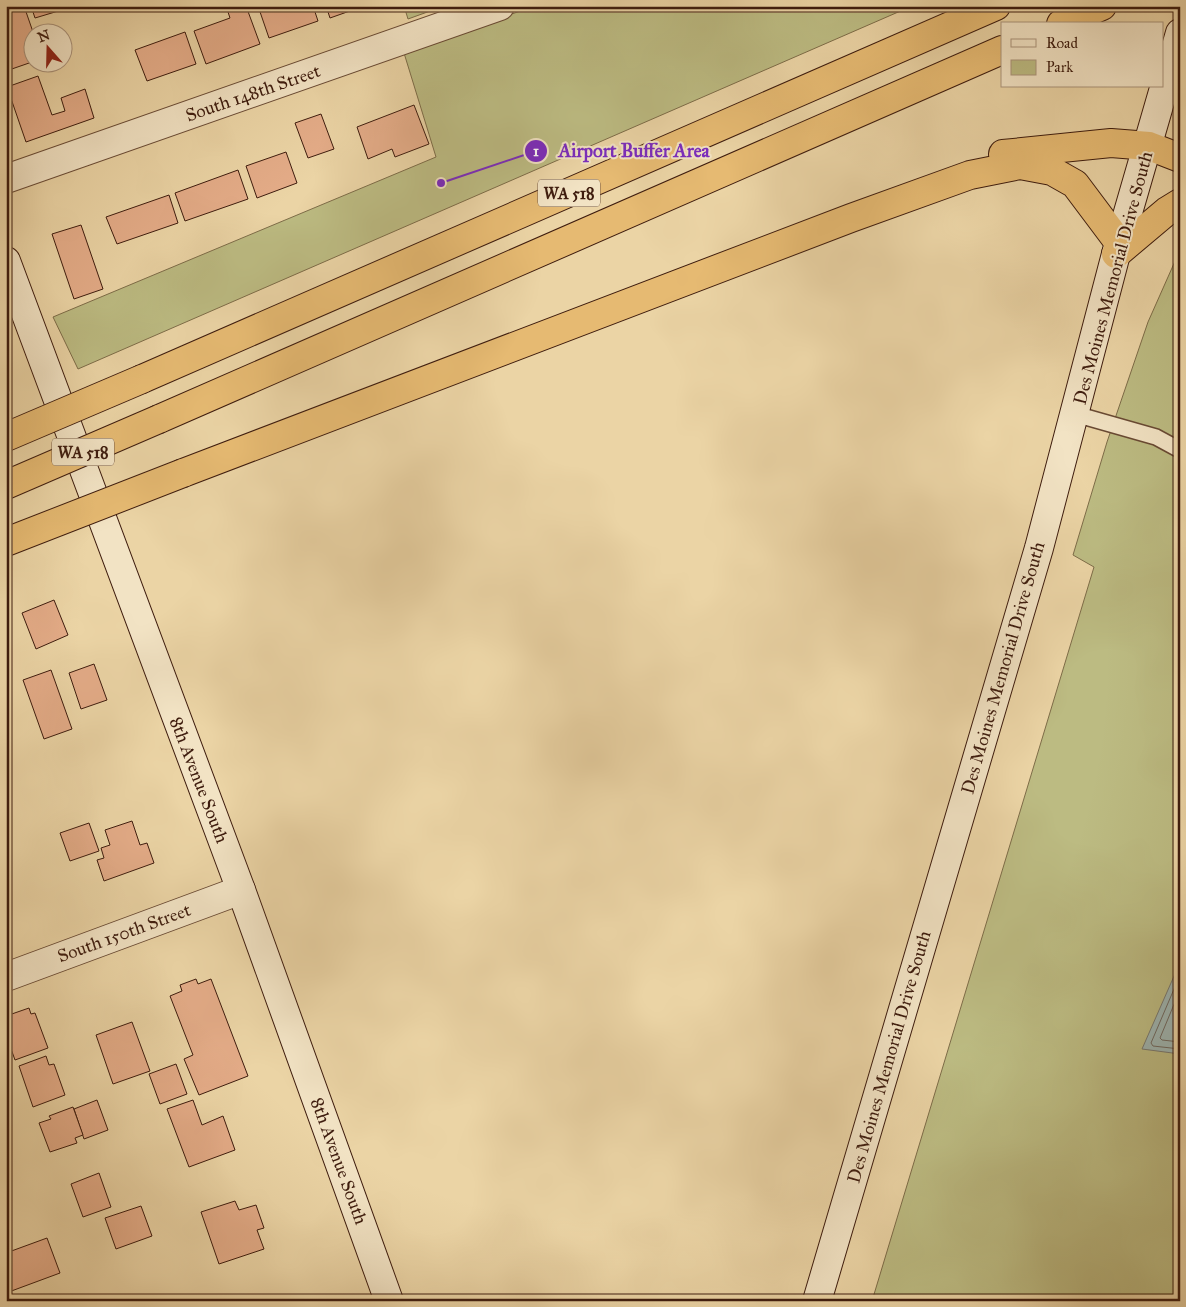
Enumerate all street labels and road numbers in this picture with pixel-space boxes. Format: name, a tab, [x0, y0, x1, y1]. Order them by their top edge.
street label: South 148th Street	[183, 59, 324, 126]
street label: Des Moines Memorial Drive South	[1069, 149, 1157, 407]
road number: WA 518	[538, 180, 600, 207]
road number: WA 518	[52, 438, 114, 466]
street label: Des Moines Memorial Drive South	[956, 539, 1050, 797]
street label: 8th Avenue South	[165, 714, 233, 846]
street label: South 150th Street	[54, 898, 194, 967]
street label: Des Moines Memorial Drive South	[842, 928, 936, 1186]
street label: 8th Avenue South	[306, 1095, 372, 1227]

